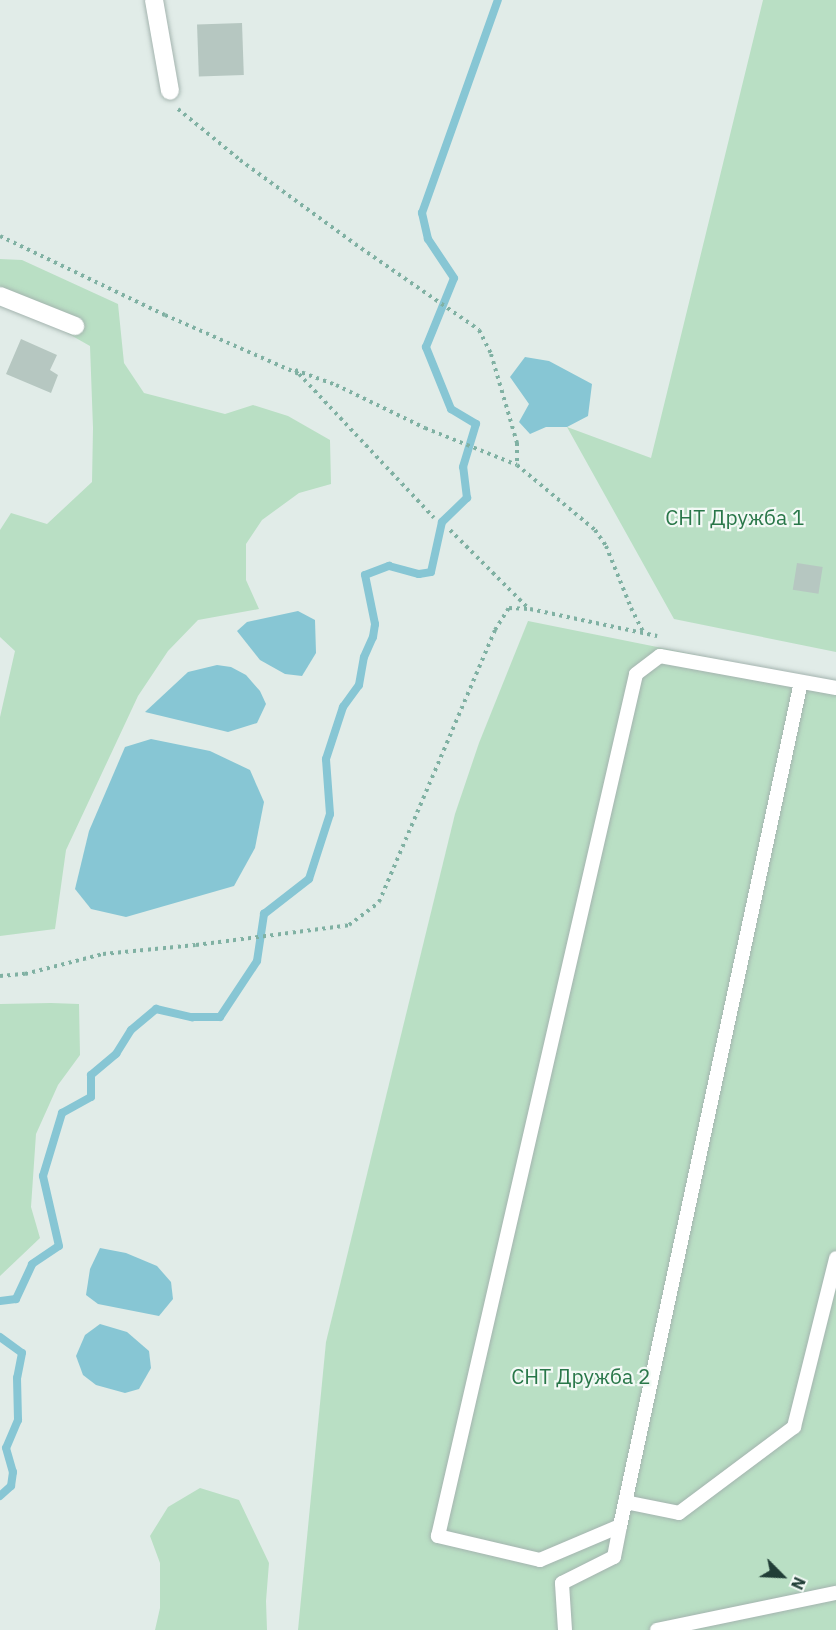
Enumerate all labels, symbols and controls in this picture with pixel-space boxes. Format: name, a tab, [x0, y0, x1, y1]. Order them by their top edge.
park label: СНТ Дружба 1	[665, 504, 805, 530]
park label: СНТ Дружба 2	[511, 1363, 651, 1389]
north arrow	[752, 1546, 812, 1606]
text: N	[787, 1574, 810, 1593]

